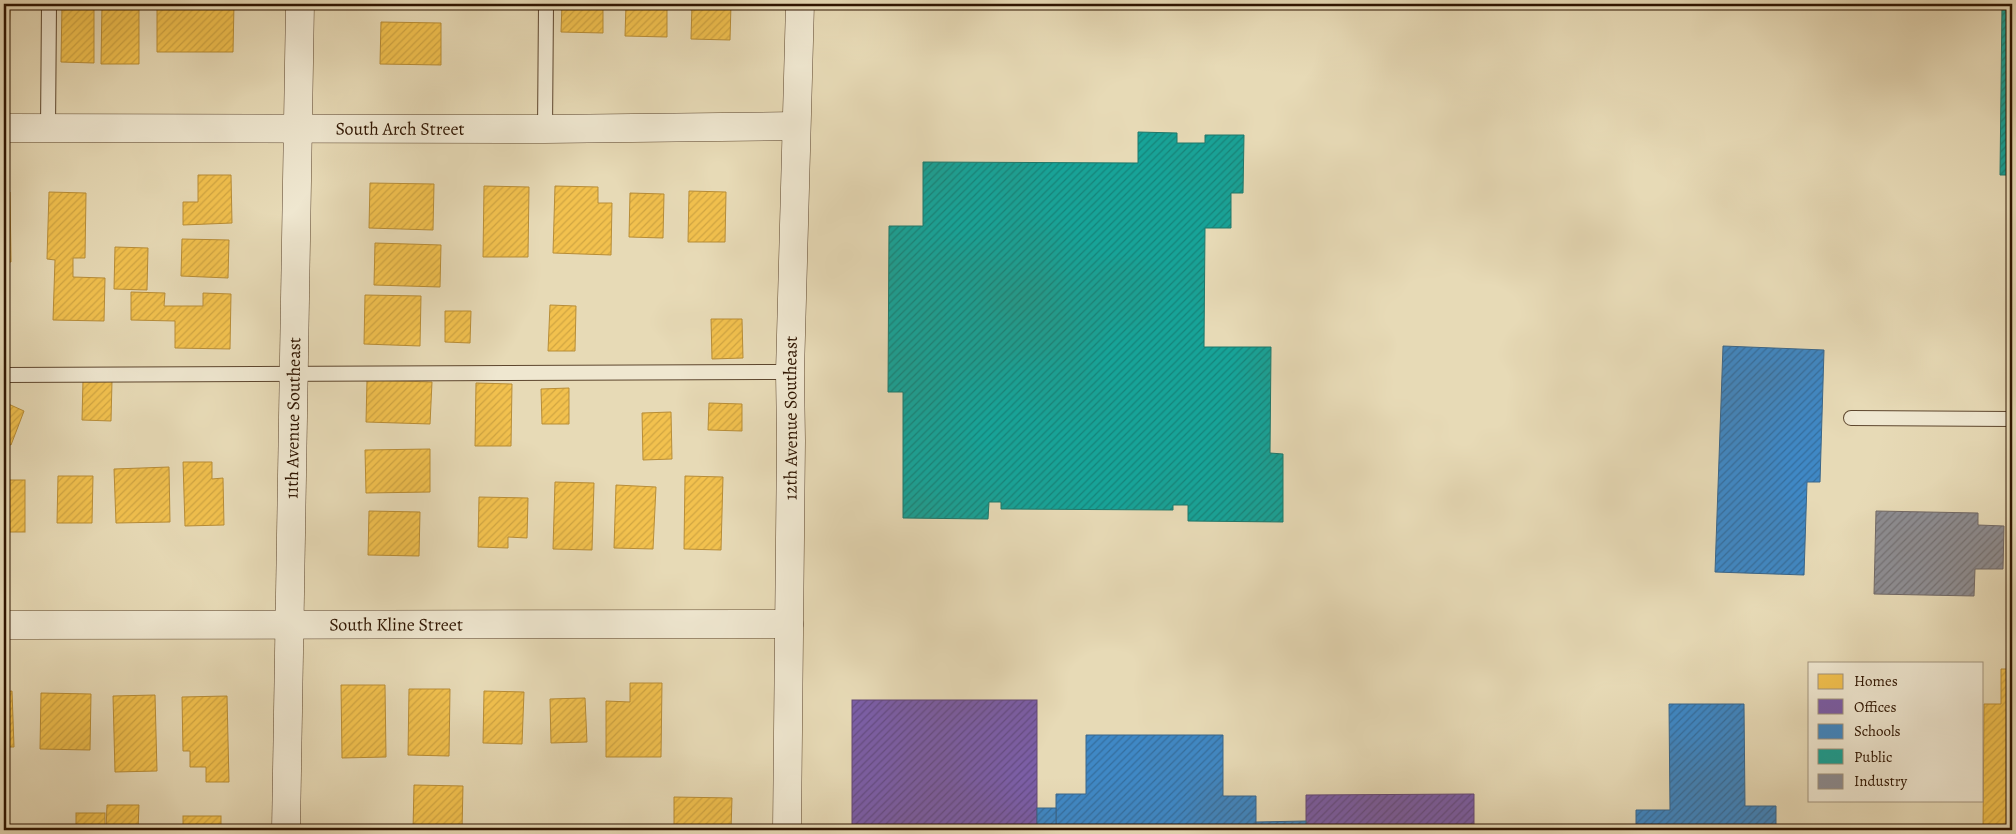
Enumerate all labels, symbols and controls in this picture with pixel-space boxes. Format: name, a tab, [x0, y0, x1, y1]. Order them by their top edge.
street label: South Arch Street	[335, 117, 465, 141]
street label: 12th Avenue Southeast	[778, 336, 803, 500]
street label: 11th Avenue Southeast	[280, 337, 306, 499]
street label: South Kline Street	[329, 612, 463, 637]
legend	[1808, 662, 1984, 802]
text: Homes	[1854, 671, 1898, 691]
text: Offices	[1854, 697, 1897, 717]
text: Schools	[1854, 721, 1901, 741]
text: Public	[1854, 747, 1892, 767]
text: Industry	[1854, 771, 1908, 791]

